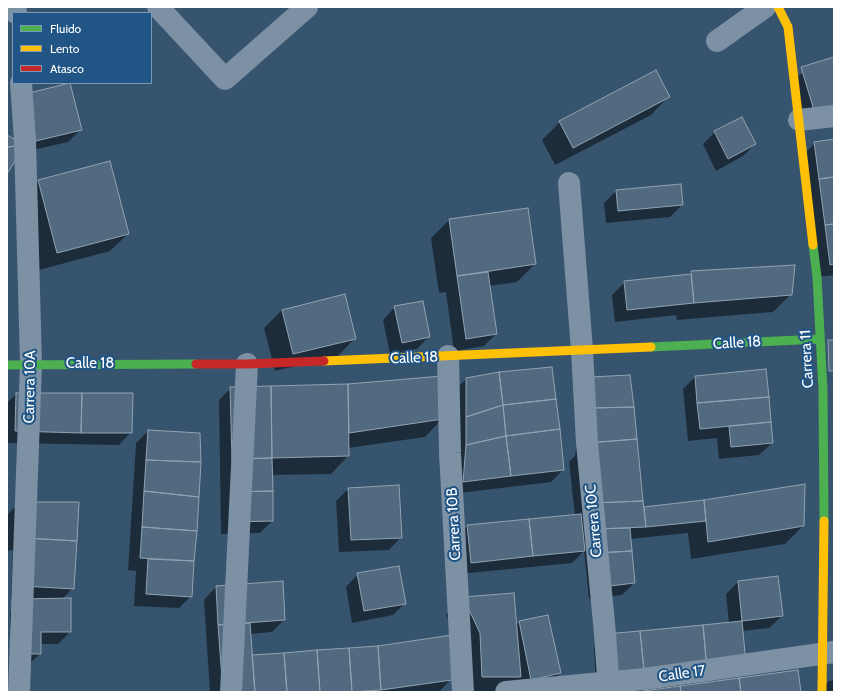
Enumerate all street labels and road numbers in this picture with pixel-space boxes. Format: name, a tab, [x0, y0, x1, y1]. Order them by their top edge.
street label: Carrera 11	[796, 329, 818, 389]
street label: Calle 18	[712, 333, 762, 353]
street label: Calle 18	[389, 348, 439, 368]
street label: Carrera 10A	[20, 350, 40, 424]
street label: Calle 18	[66, 355, 114, 373]
street label: Carrera 10C	[582, 484, 606, 558]
street label: Carrera 10B	[443, 487, 465, 561]
street label: Calle 17	[658, 662, 706, 686]

